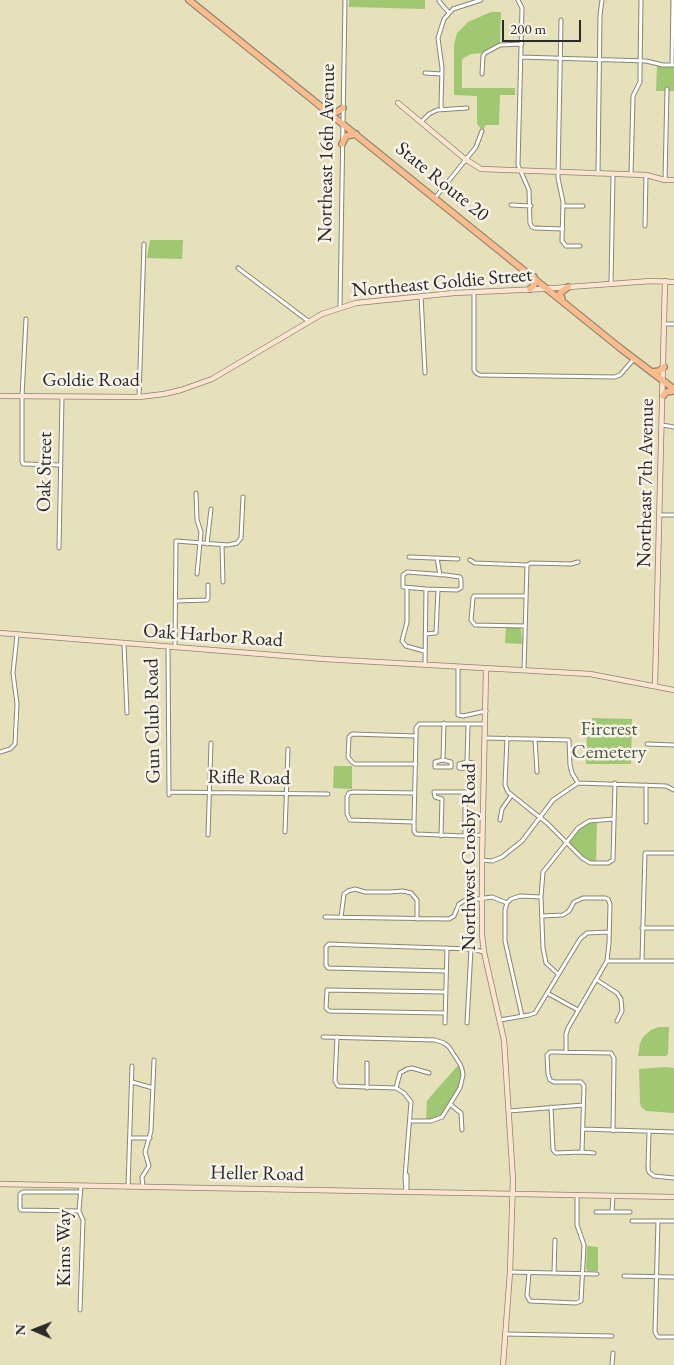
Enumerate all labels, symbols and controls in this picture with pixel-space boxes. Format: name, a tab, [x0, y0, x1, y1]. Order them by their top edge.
scale bar	[504, 10, 583, 42]
text: 200 m	[510, 19, 546, 38]
street label: Northeast 16th Avenue	[313, 63, 341, 243]
street label: State Route 20	[390, 137, 494, 227]
street label: Northeast Goldie Street	[351, 263, 533, 303]
street label: Goldie Road	[42, 369, 140, 393]
street label: Northeast 7th Avenue	[633, 398, 659, 568]
street label: Oak Street	[32, 432, 58, 512]
street label: Oak Harbor Road	[142, 619, 284, 653]
street label: Gun Club Road	[140, 658, 166, 784]
park label: Fircrest Cemetery	[572, 718, 646, 765]
street label: Northwest Crosby Road	[458, 763, 482, 951]
street label: Rifle Road	[207, 765, 291, 791]
street label: Heller Road	[210, 1161, 304, 1187]
street label: Kims Way	[53, 1209, 77, 1287]
north arrow	[10, 1305, 60, 1355]
text: N	[11, 1324, 29, 1336]

